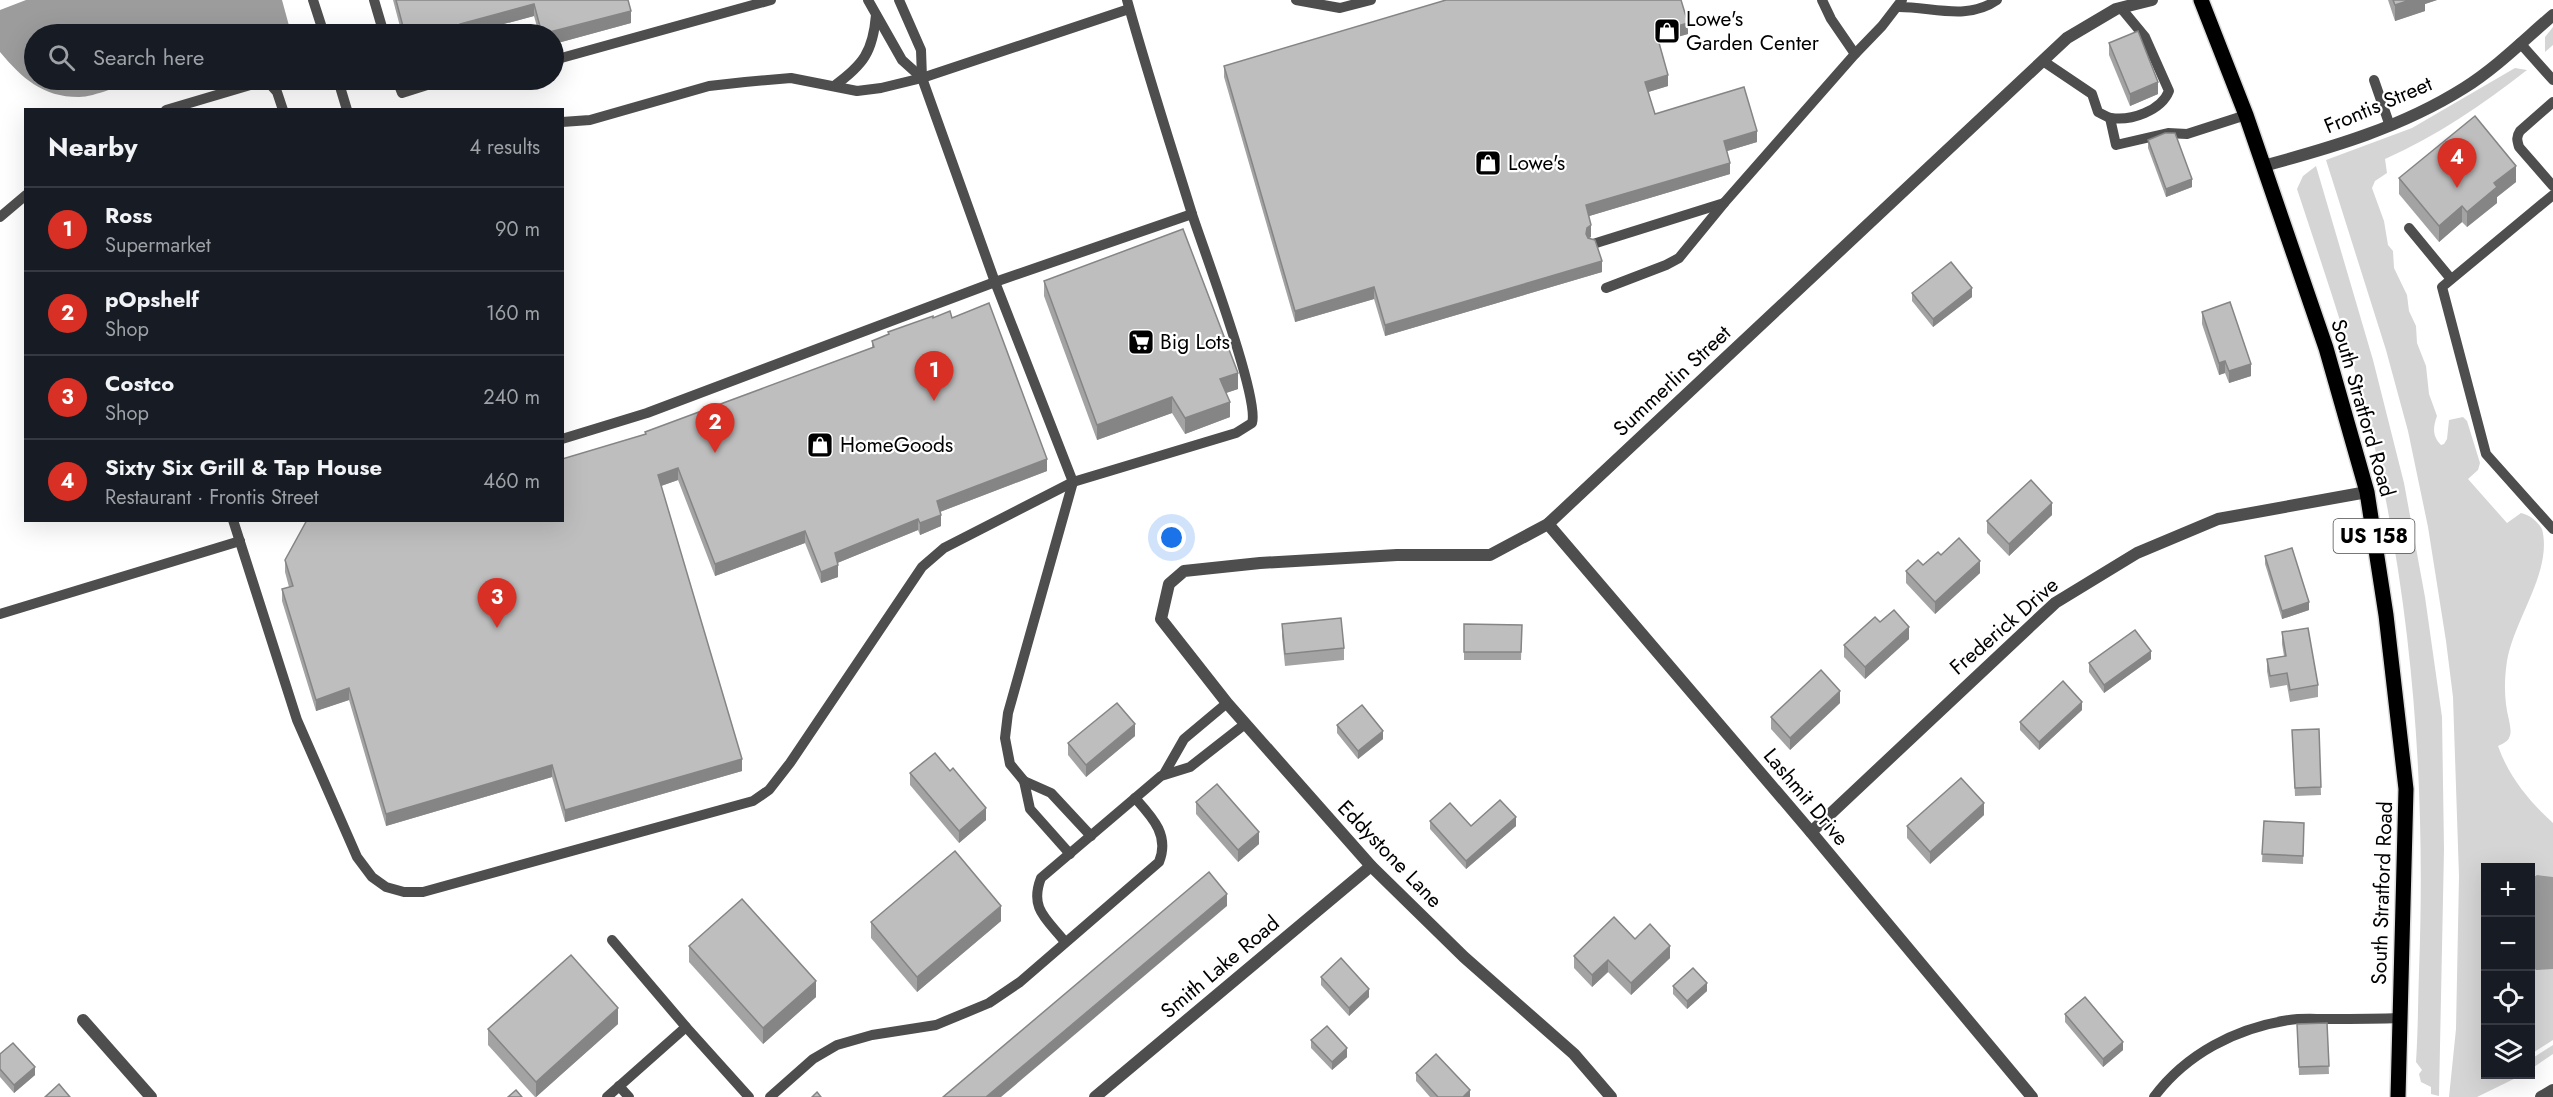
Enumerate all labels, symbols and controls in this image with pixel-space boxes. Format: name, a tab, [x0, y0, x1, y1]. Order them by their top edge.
place label: Lowe's Garden Center	[1686, 4, 1820, 58]
shop icon: Lowe's Garden Center	[1652, 16, 1682, 46]
search box	[24, 24, 564, 90]
icon: search	[45, 41, 78, 74]
text: Search here	[93, 41, 204, 73]
street label: Frontis Street	[2319, 69, 2437, 141]
text: Nearby	[48, 128, 137, 166]
text: 4 results	[469, 133, 540, 162]
pin: 4	[2438, 138, 2476, 188]
shop icon: Lowe's	[1473, 148, 1503, 178]
place label: Lowe's	[1508, 148, 1565, 178]
text: Ross	[105, 199, 152, 231]
text: 1	[62, 215, 73, 244]
text: 90 m	[495, 215, 540, 244]
text: Supermarket	[105, 231, 211, 260]
text: pOpshelf	[105, 283, 199, 315]
text: 2	[61, 299, 74, 328]
text: 160 m	[486, 299, 540, 328]
text: Shop	[105, 315, 149, 344]
street label: South Stratford Road	[2323, 316, 2403, 500]
street label: Summerlin Street	[1607, 319, 1737, 443]
supermarket icon: Big Lots	[1126, 327, 1156, 357]
place label: Big Lots	[1160, 327, 1230, 357]
pin: 1	[914, 352, 954, 401]
text: Costco	[105, 367, 174, 399]
text: 3	[61, 383, 74, 412]
text: 240 m	[483, 383, 540, 412]
text: Shop	[105, 399, 149, 428]
pin: 2	[696, 404, 734, 453]
shop icon: HomeGoods	[805, 430, 835, 460]
place label: HomeGoods	[840, 430, 953, 460]
text: Sixty Six Grill & Tap House	[105, 451, 382, 483]
text: 4	[61, 467, 74, 496]
text: 460 m	[483, 467, 540, 496]
text: Restaurant · Frontis Street	[105, 483, 319, 512]
road number: US 158	[2334, 519, 2414, 553]
your location	[1157, 523, 1186, 552]
street label: Frederick Drive	[1943, 570, 2065, 682]
pin: 3	[478, 578, 516, 628]
street label: Lashmit Drive	[1756, 742, 1856, 852]
street label: Eddystone Lane	[1331, 794, 1449, 915]
street label: South Stratford Road	[2364, 801, 2400, 985]
map controls	[2481, 863, 2535, 1079]
button: +	[2481, 863, 2535, 917]
street label: Smith Lake Road	[1154, 908, 1286, 1026]
button: −	[2481, 917, 2535, 971]
button: locate	[2481, 971, 2535, 1025]
button: layers	[2481, 1025, 2535, 1079]

